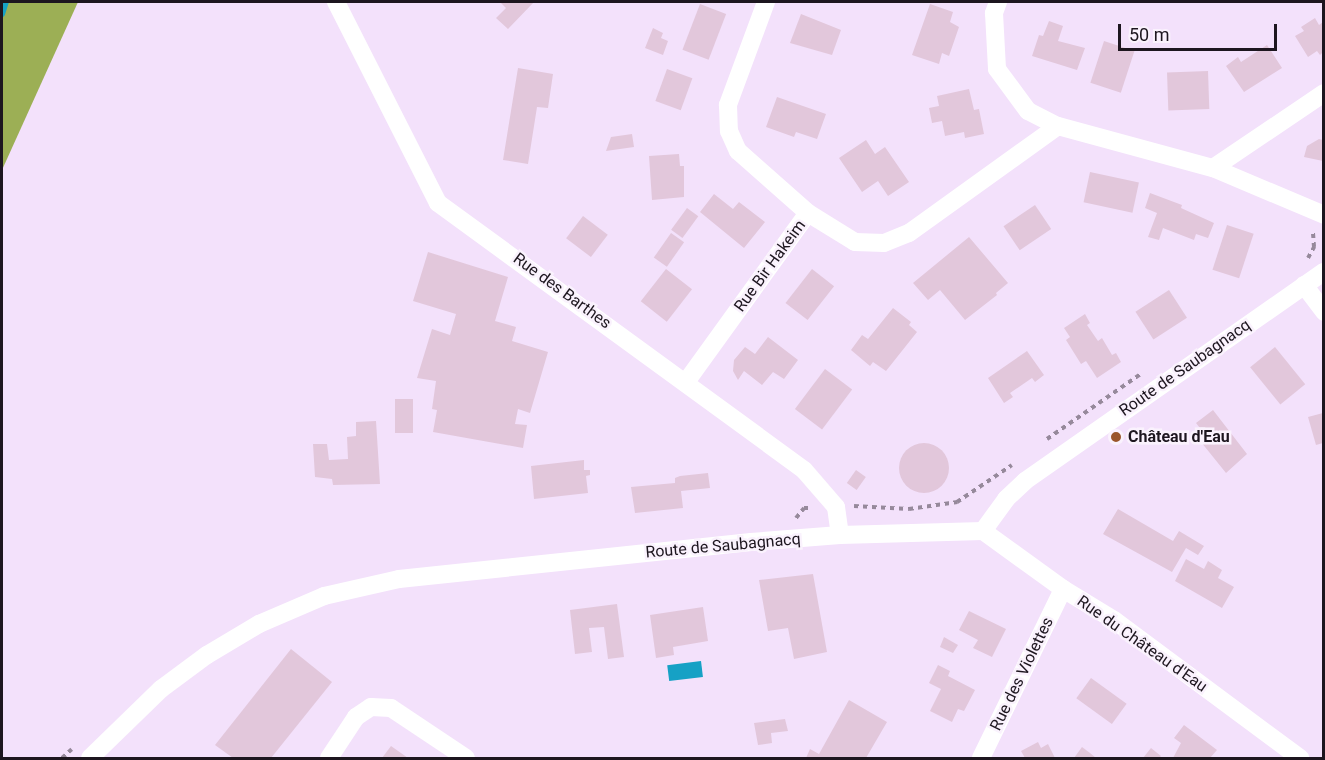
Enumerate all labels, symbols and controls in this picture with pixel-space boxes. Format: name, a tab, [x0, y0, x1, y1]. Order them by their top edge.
scale bar	[1121, 12, 1280, 50]
text: 50 m	[1129, 24, 1169, 45]
street label: Rue Bir Hakeim	[730, 216, 810, 316]
street label: Rue des Barthes	[509, 249, 615, 333]
street label: Route de Saubagnacq	[1116, 315, 1254, 421]
place label: Château d'Eau	[1128, 427, 1230, 447]
marker: Château d'Eau	[1109, 430, 1123, 444]
street label: Route de Saubagnacq	[645, 530, 801, 562]
street label: Rue du Château d'Eau	[1073, 592, 1211, 696]
street label: Rue des Violettes	[986, 614, 1058, 734]

